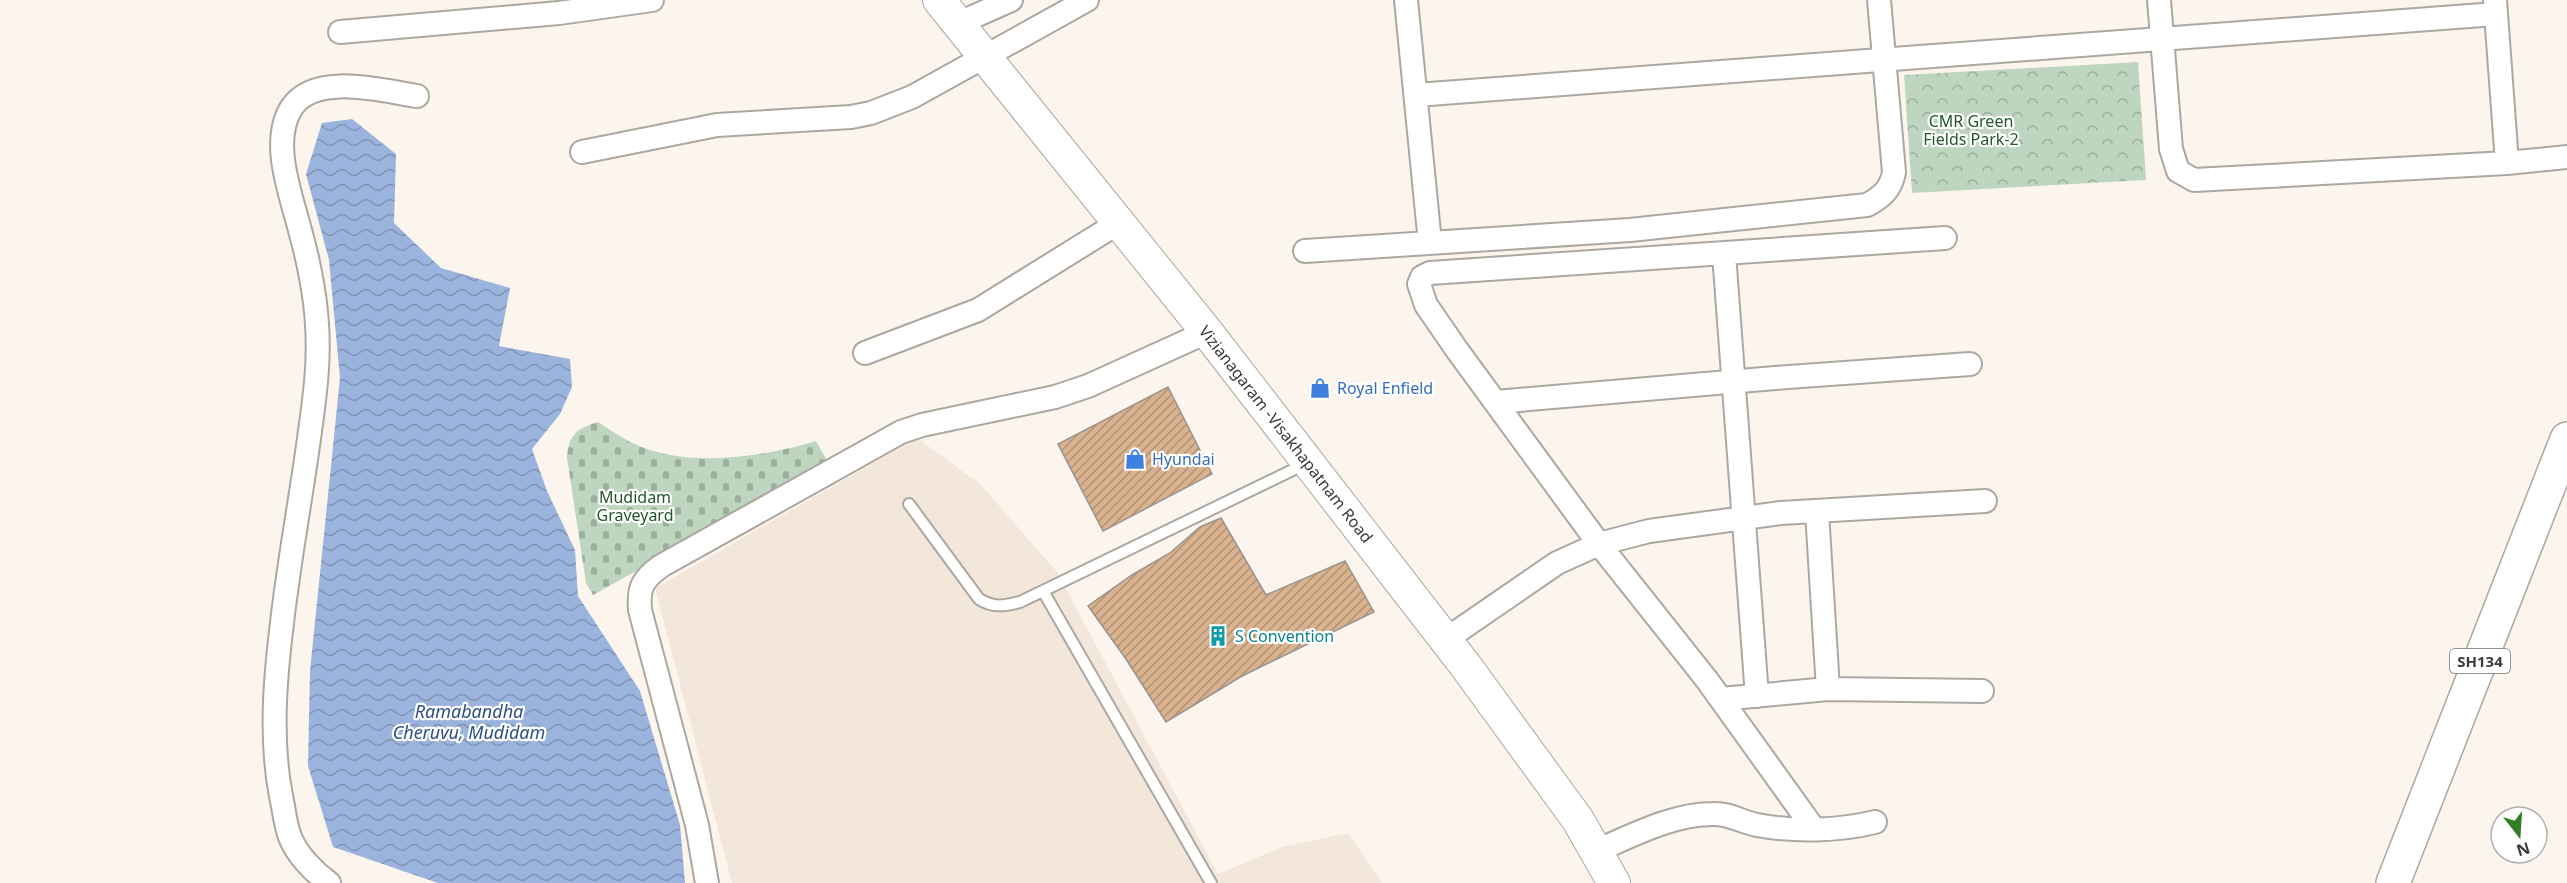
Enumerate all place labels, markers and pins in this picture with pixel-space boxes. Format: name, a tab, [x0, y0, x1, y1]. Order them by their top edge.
shop icon: Royal Enfield	[1308, 376, 1332, 400]
place label: Royal Enfield	[1337, 377, 1433, 399]
shop icon: Hyundai	[1123, 447, 1147, 471]
place label: Hyundai	[1152, 448, 1215, 470]
building icon: S Convention	[1206, 624, 1230, 648]
place label: S Convention	[1235, 625, 1334, 647]

